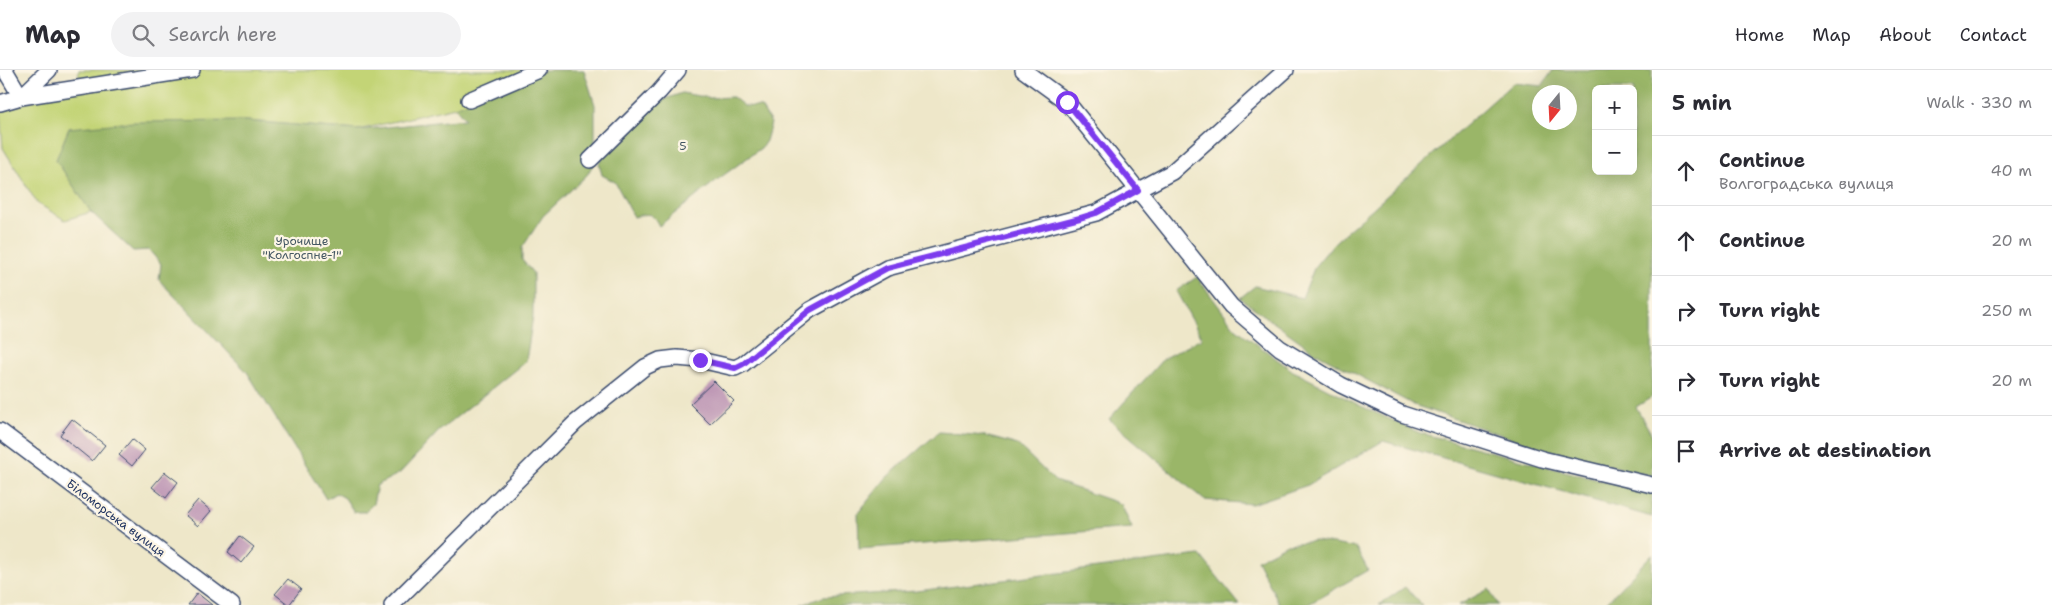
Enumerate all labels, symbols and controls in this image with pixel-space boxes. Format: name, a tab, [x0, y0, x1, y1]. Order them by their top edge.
search box	[111, 12, 461, 57]
text: Map	[25, 19, 81, 51]
icon: search	[129, 21, 157, 49]
text: Search here	[169, 22, 277, 47]
text: Home	[1735, 23, 1784, 47]
text: Map	[1812, 23, 1851, 47]
text: About	[1879, 23, 1932, 47]
text: Contact	[1960, 23, 2027, 47]
north arrow	[1532, 85, 1577, 130]
map controls	[1592, 85, 1637, 175]
button: +	[1592, 85, 1637, 130]
text: 5 min	[1672, 89, 1732, 117]
route start	[1056, 91, 1079, 114]
text: Walk · 330 m	[1926, 92, 2032, 113]
button: −	[1592, 130, 1637, 175]
park label: 5	[679, 138, 687, 154]
text: Continue	[1719, 148, 1805, 173]
icon: ahead	[1672, 157, 1700, 185]
text: 40 m	[1990, 160, 2032, 181]
text: Волгоградська вулиця	[1719, 173, 1894, 194]
icon: ahead	[1672, 227, 1700, 255]
text: Continue	[1719, 228, 1805, 253]
text: 20 m	[1991, 230, 2032, 251]
park label: Урочище "Колгоспне-1"	[263, 233, 342, 263]
icon: right	[1672, 297, 1700, 325]
text: Turn right	[1719, 298, 1820, 323]
text: 250 m	[1981, 300, 2032, 321]
route end	[689, 349, 712, 372]
icon: right	[1672, 367, 1700, 395]
text: Turn right	[1719, 368, 1820, 393]
text: 20 m	[1991, 370, 2032, 391]
icon: arrive	[1672, 437, 1700, 465]
text: Arrive at destination	[1719, 438, 1931, 463]
street label: Біломорська вулиця	[63, 476, 169, 560]

